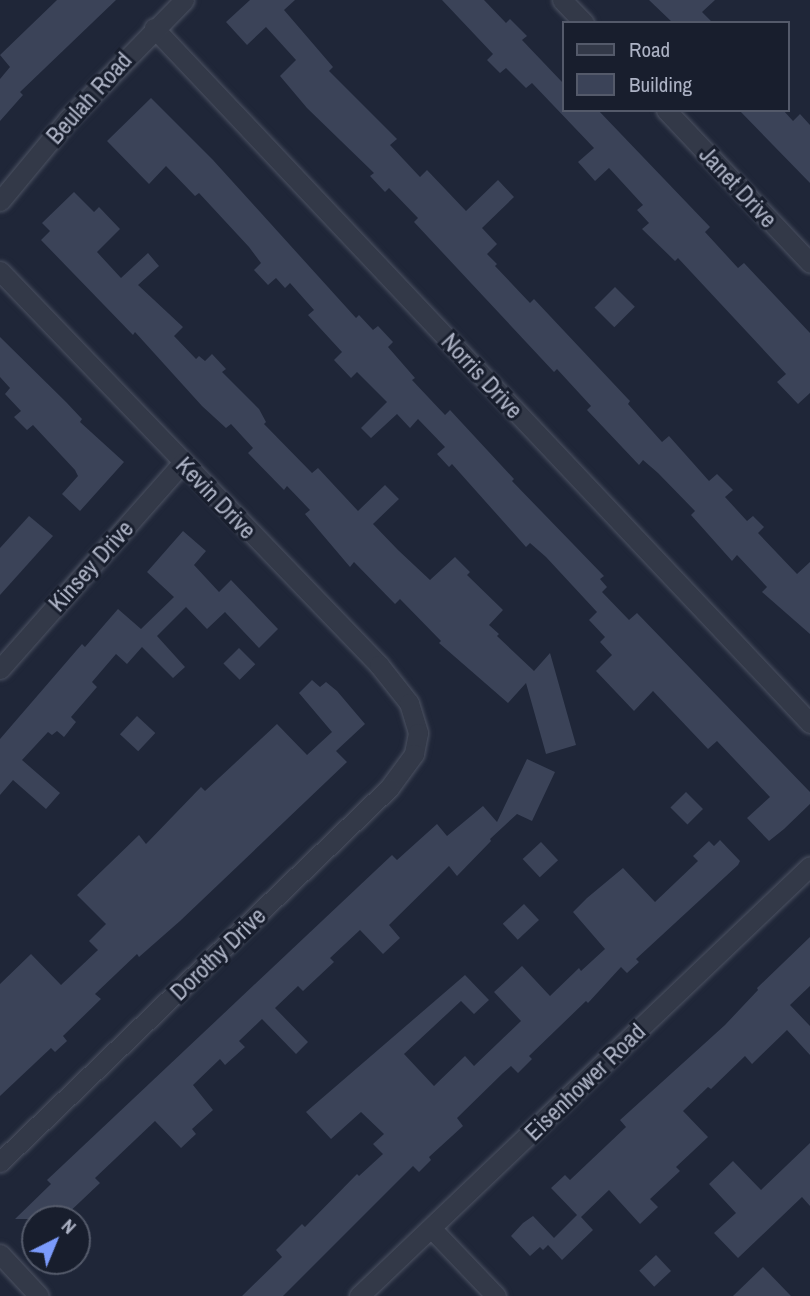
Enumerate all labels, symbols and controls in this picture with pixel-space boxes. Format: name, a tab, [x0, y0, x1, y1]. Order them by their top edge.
legend	[562, 21, 789, 112]
text: Road	[629, 35, 670, 64]
street label: Beulah Road	[40, 46, 138, 150]
text: Building	[629, 70, 692, 99]
street label: Janet Drive	[693, 140, 783, 234]
street label: Norris Drive	[435, 327, 529, 425]
street label: Kevin Drive	[170, 451, 262, 545]
street label: Kinsey Drive	[43, 515, 139, 617]
street label: Dorothy Drive	[164, 901, 272, 1007]
street label: Eisenhower Road	[519, 1017, 651, 1147]
north arrow	[21, 1205, 91, 1275]
text: N	[56, 1213, 82, 1239]

